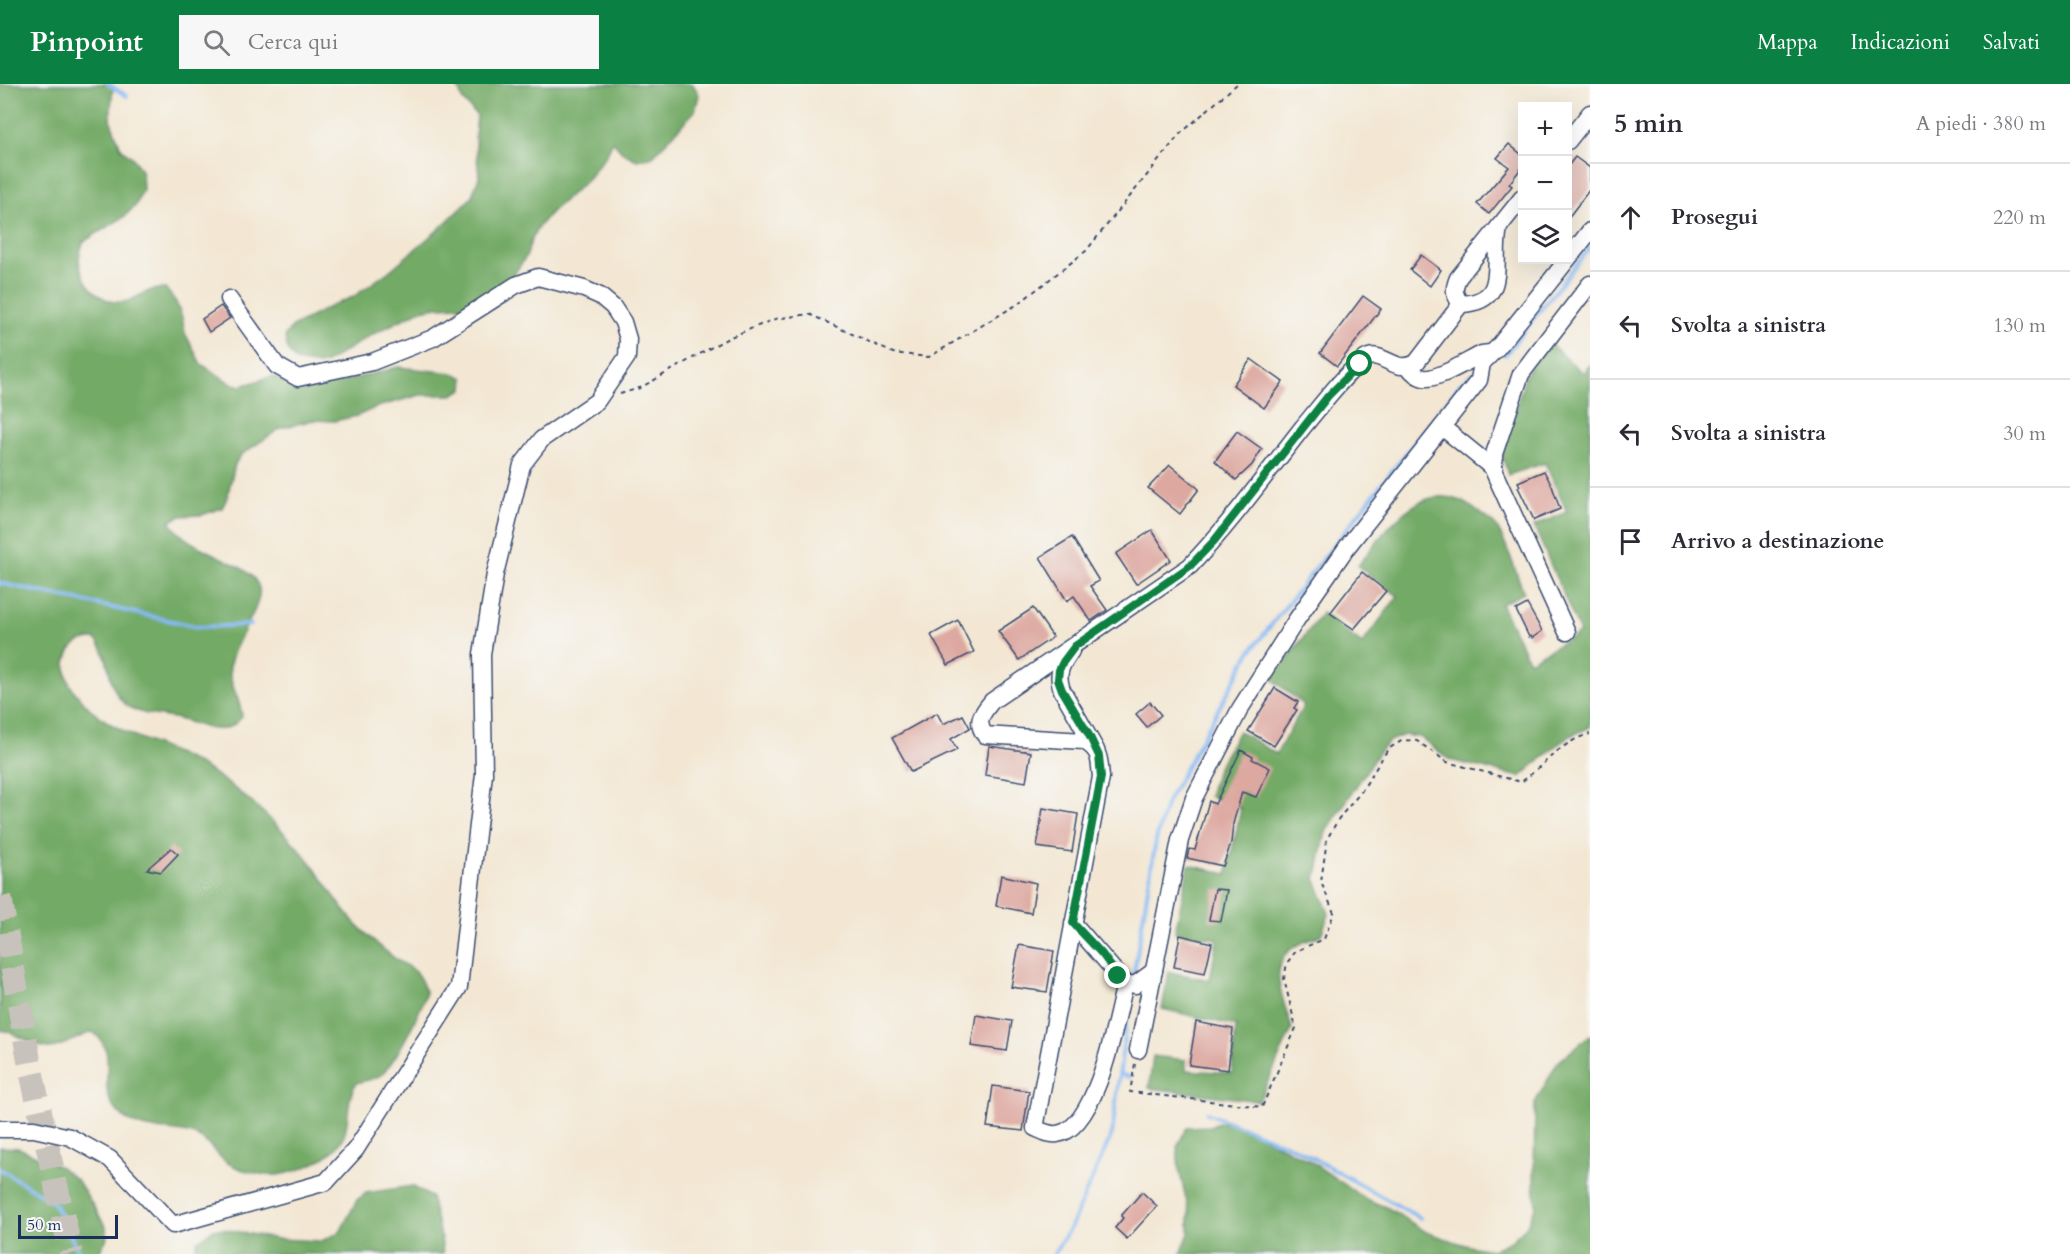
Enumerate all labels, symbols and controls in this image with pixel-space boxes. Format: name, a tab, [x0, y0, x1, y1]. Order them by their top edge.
search box	[179, 15, 599, 69]
text: Pinpoint	[30, 23, 143, 61]
icon: search	[200, 26, 233, 59]
text: Cerca qui	[248, 27, 338, 57]
text: Mappa	[1757, 28, 1817, 57]
text: Indicazioni	[1850, 28, 1950, 57]
text: Salvati	[1983, 28, 2040, 57]
map controls	[1518, 102, 1572, 264]
button: +	[1518, 102, 1572, 156]
text: 5 min	[1614, 106, 1683, 141]
text: A piedi · 380 m	[1916, 110, 2046, 137]
button: −	[1518, 156, 1572, 210]
icon: ahead	[1614, 201, 1647, 234]
text: Prosegui	[1671, 202, 1758, 232]
text: 220 m	[1993, 204, 2046, 231]
button: layers	[1518, 210, 1572, 264]
icon: left	[1614, 309, 1647, 342]
text: Svolta a sinistra	[1671, 310, 1826, 340]
text: 130 m	[1993, 312, 2046, 339]
route start	[1346, 350, 1372, 376]
icon: left	[1614, 417, 1647, 450]
text: Svolta a sinistra	[1671, 418, 1826, 448]
text: 30 m	[2003, 420, 2046, 447]
icon: arrive	[1614, 525, 1647, 558]
text: Arrivo a destinazione	[1671, 526, 1884, 556]
route end	[1104, 962, 1130, 988]
scale bar	[18, 1212, 118, 1240]
text: 50 m	[27, 1214, 61, 1236]

